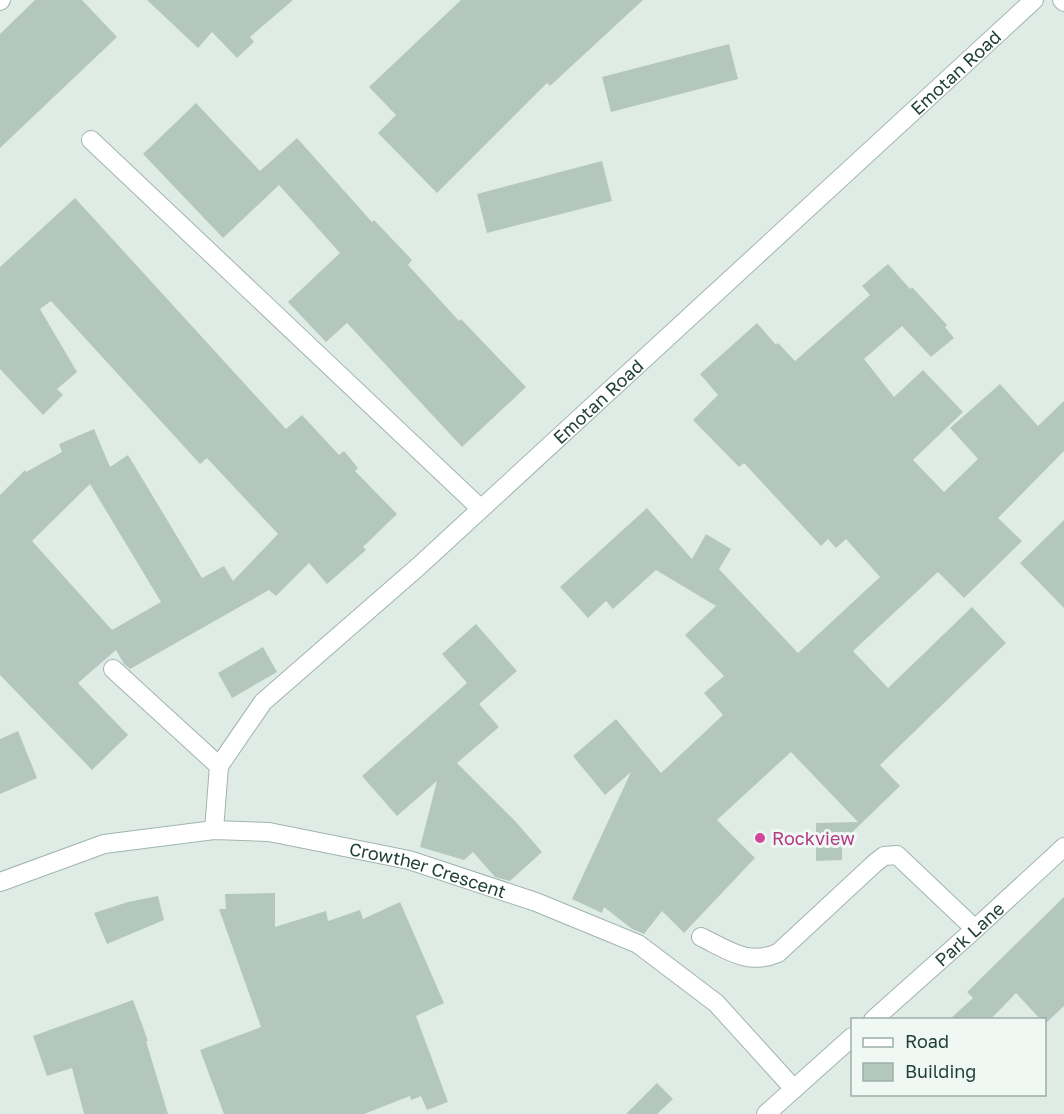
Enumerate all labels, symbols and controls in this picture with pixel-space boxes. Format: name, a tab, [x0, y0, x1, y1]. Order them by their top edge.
street label: Emotan Road	[906, 25, 1005, 119]
street label: Emotan Road	[548, 354, 648, 448]
place label: Rockview	[772, 827, 855, 849]
marker: Rockview	[753, 831, 767, 845]
street label: Crowther Crescent	[347, 837, 509, 902]
street label: Park Lane	[930, 897, 1008, 971]
legend	[851, 1018, 1046, 1096]
text: Road	[905, 1030, 949, 1052]
text: Building	[905, 1060, 976, 1082]

